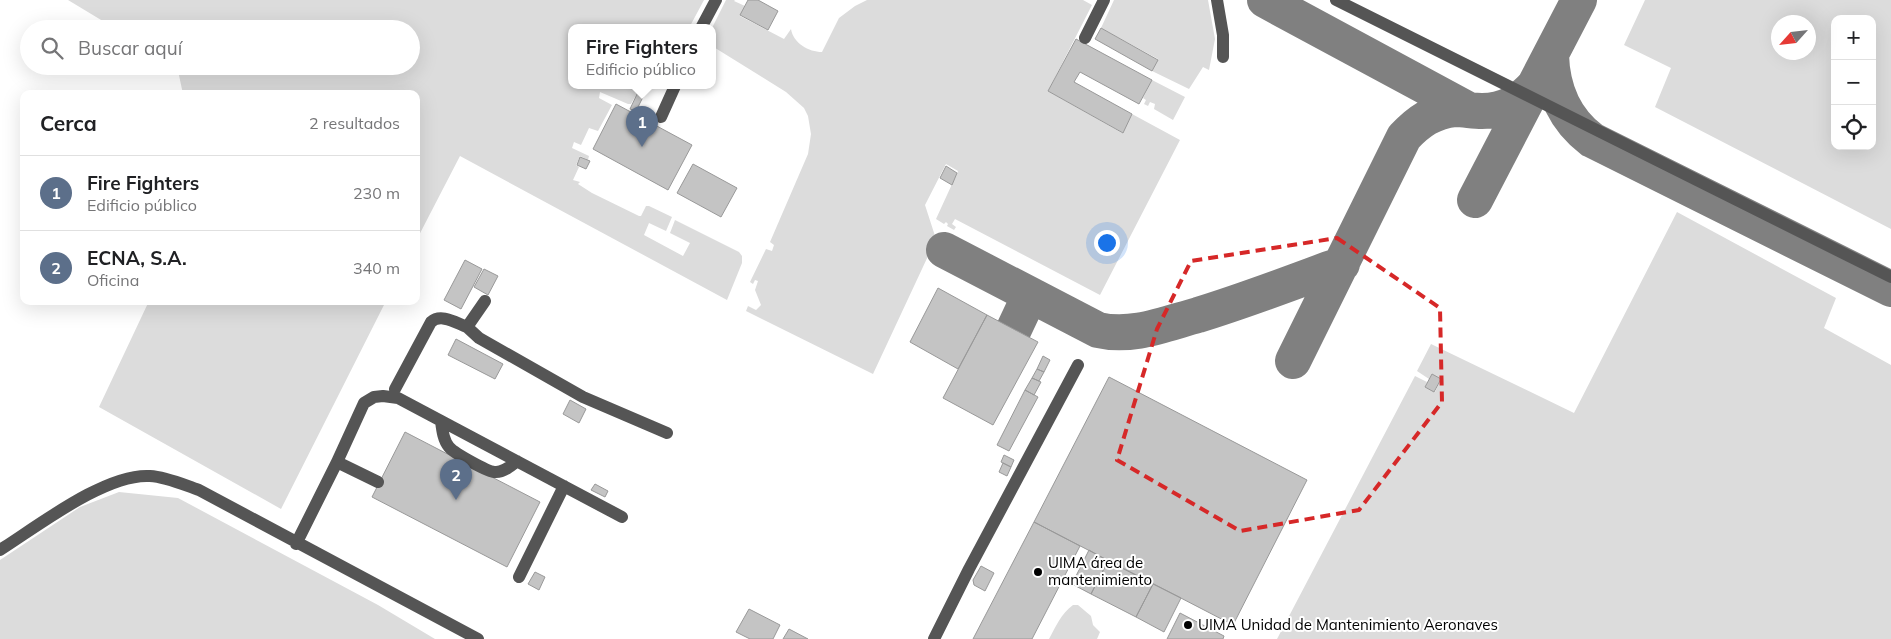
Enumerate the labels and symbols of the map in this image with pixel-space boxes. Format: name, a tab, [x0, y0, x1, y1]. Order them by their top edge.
north arrow	[1771, 15, 1816, 60]
pin: 1	[626, 106, 658, 147]
your location	[1094, 230, 1120, 256]
pin: 2	[440, 459, 472, 500]
place label: UIMA área de mantenimiento	[1048, 553, 1152, 589]
marker: UIMA área de mantenimiento	[1032, 566, 1044, 578]
place label: UIMA Unidad de Mantenimiento Aeronaves	[1198, 615, 1498, 634]
marker: UIMA Unidad de Mantenimiento Aeronaves	[1182, 619, 1194, 631]

